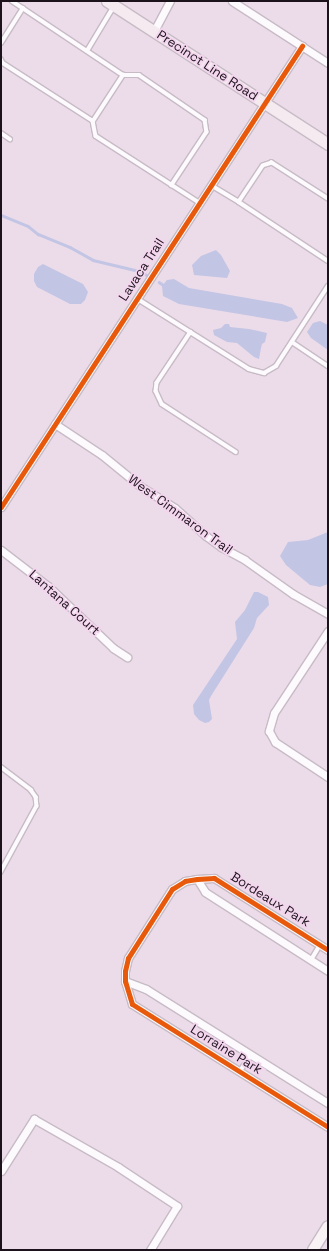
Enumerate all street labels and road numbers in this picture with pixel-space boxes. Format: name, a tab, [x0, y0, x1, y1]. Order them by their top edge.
street label: Precinct Line Road	[154, 28, 260, 104]
street label: Lavaca Trail	[116, 236, 168, 304]
street label: West Cimmaron Trail	[125, 472, 235, 558]
street label: Lantana Court	[25, 567, 103, 639]
street label: Bordeaux Park	[227, 869, 313, 931]
street label: Lorraine Park	[187, 1022, 265, 1078]

